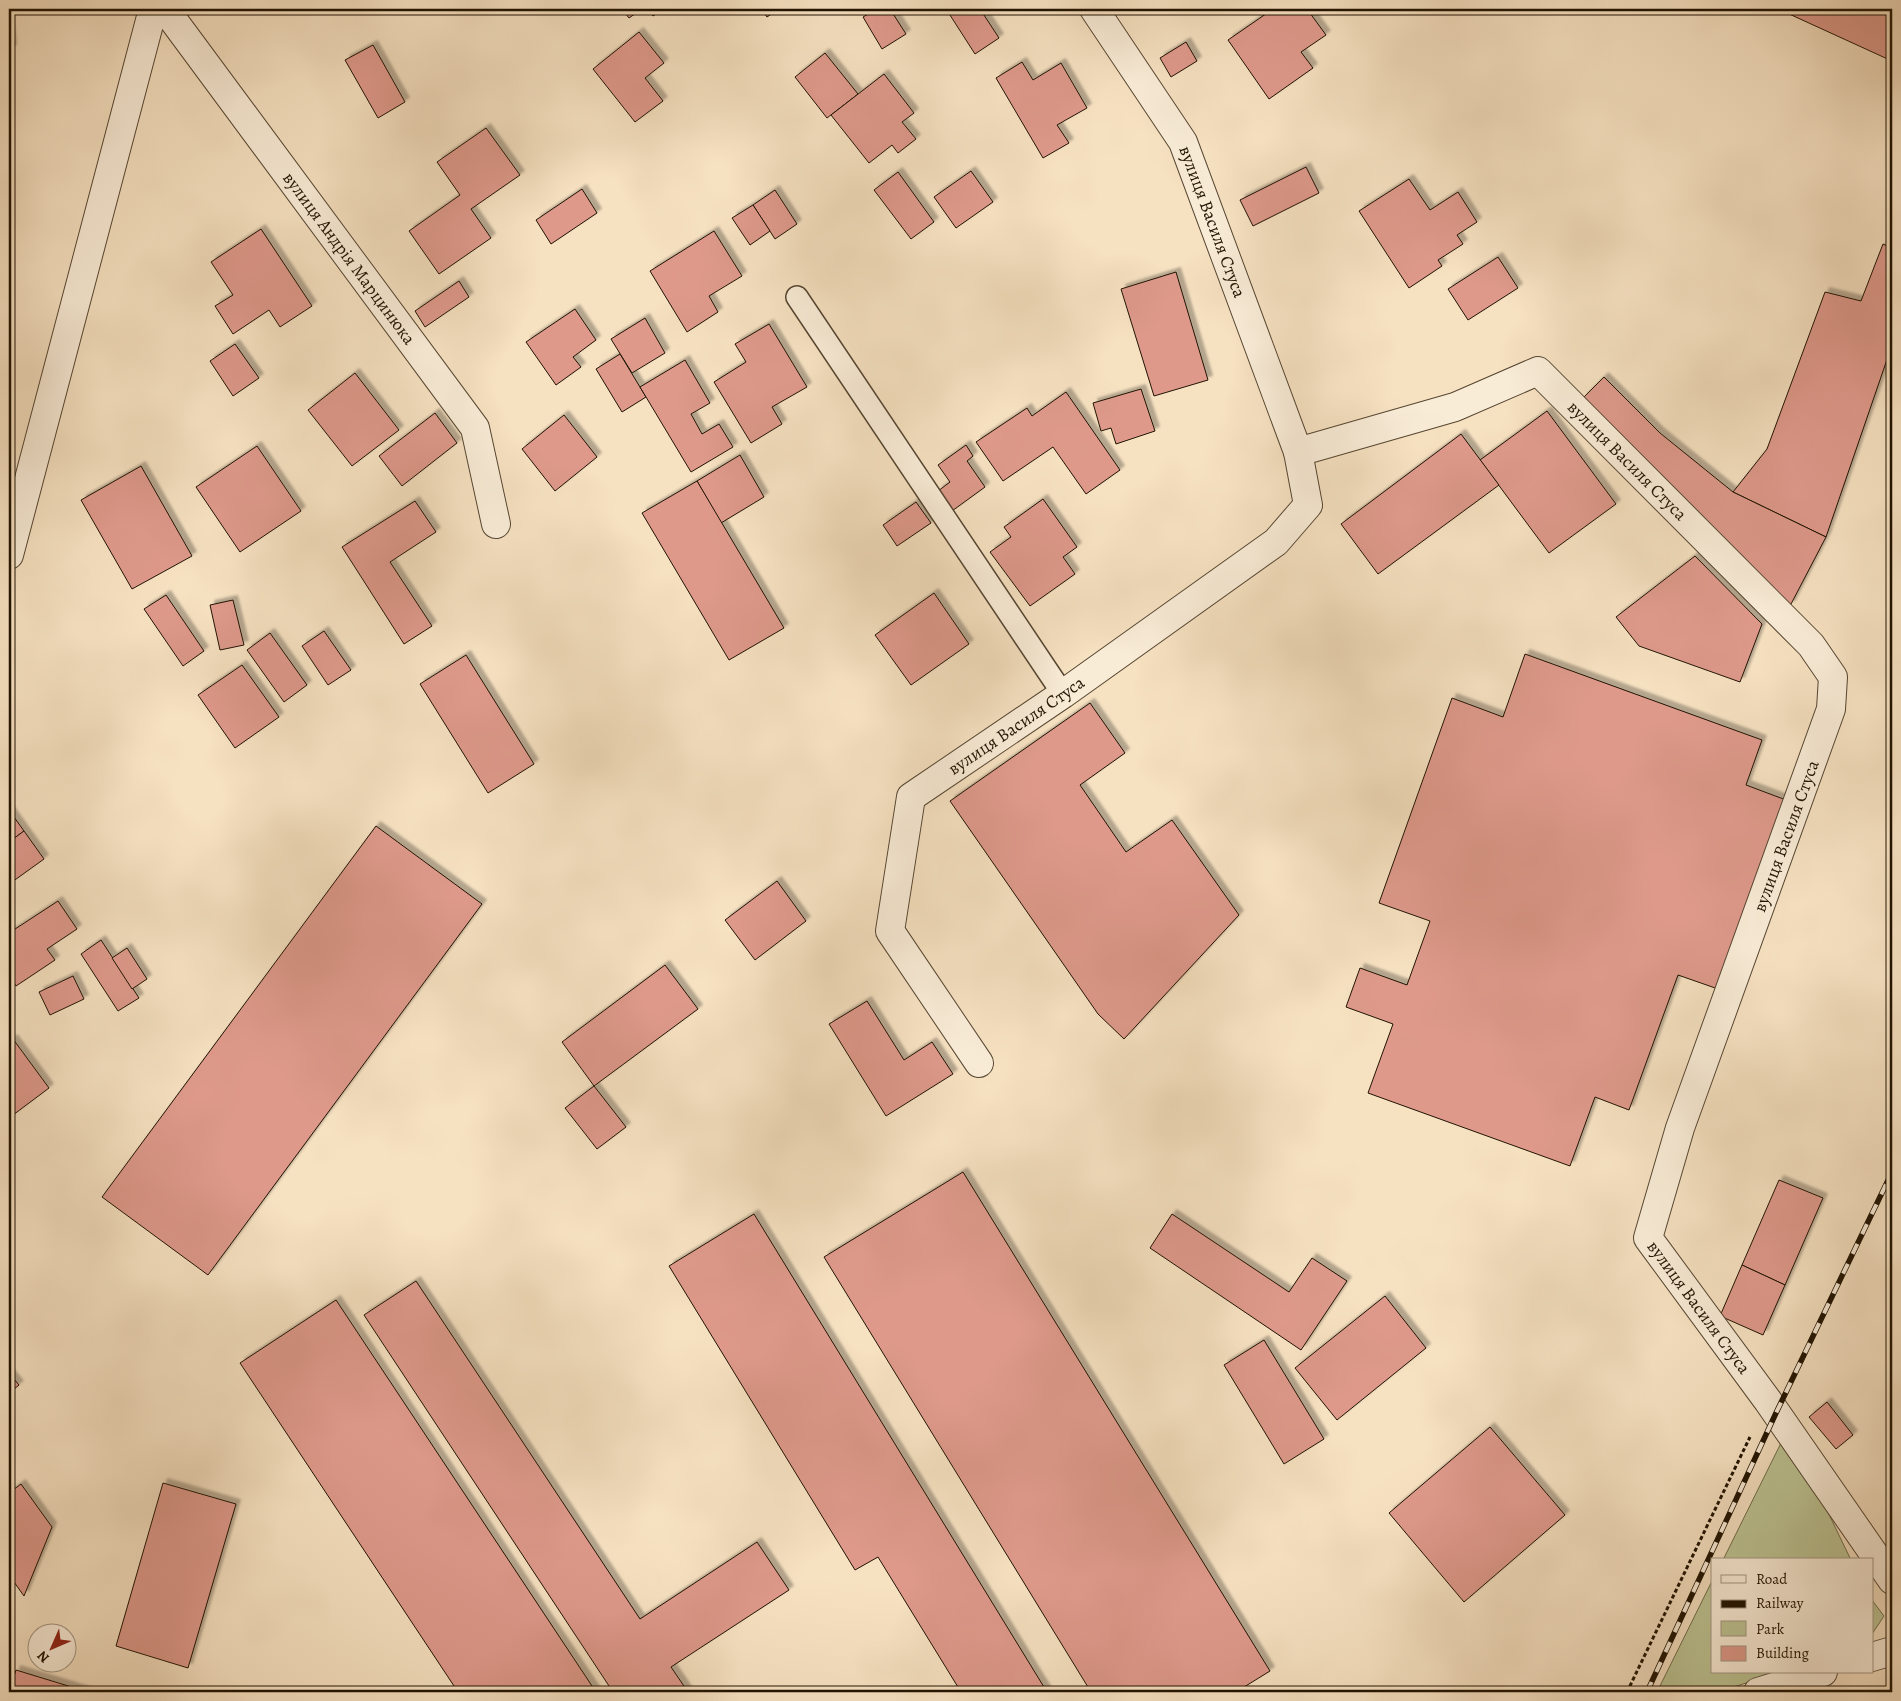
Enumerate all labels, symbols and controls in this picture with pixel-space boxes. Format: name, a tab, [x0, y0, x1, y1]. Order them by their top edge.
street label: вулиця Василя Стуса	[1173, 142, 1252, 302]
street label: вулиця Андрія Марцинюка	[277, 167, 422, 350]
street label: вулиця Василя Стуса	[1562, 395, 1693, 526]
street label: вулиця Василя Стуса	[943, 670, 1090, 781]
street label: вулиця Василя Стуса	[1747, 756, 1825, 915]
street label: вулиця Василя Стуса	[1642, 1236, 1757, 1379]
legend	[1711, 1558, 1874, 1674]
text: Road	[1756, 1569, 1788, 1589]
text: Railway	[1756, 1593, 1804, 1613]
text: Park	[1756, 1619, 1785, 1639]
north arrow	[28, 1624, 78, 1674]
text: Building	[1756, 1643, 1809, 1663]
text: N	[33, 1647, 53, 1667]

